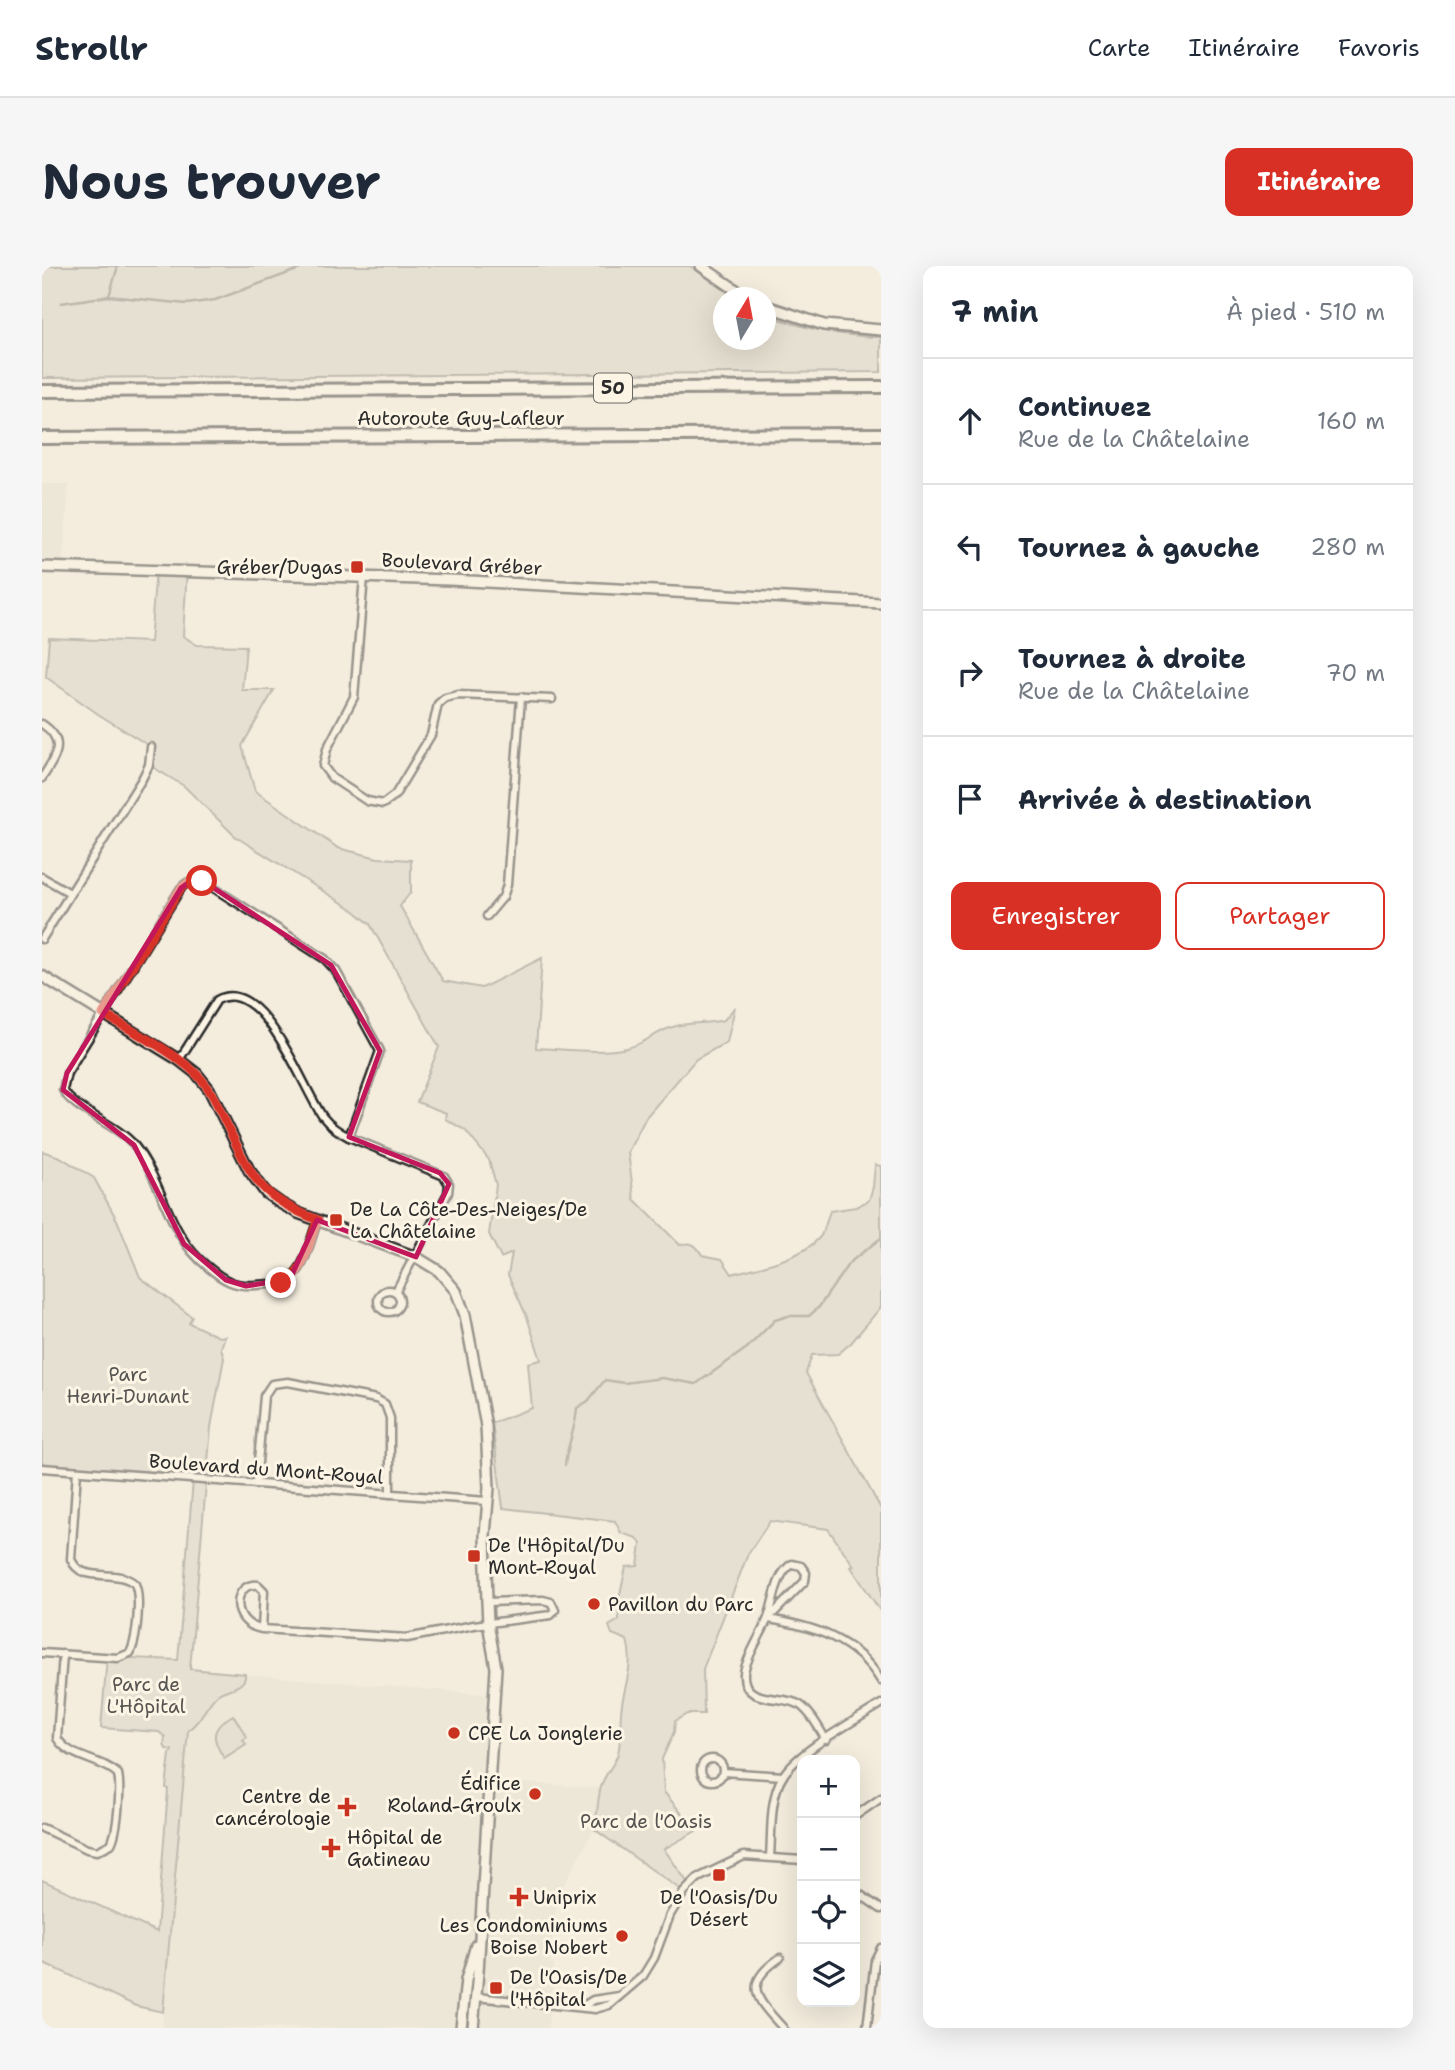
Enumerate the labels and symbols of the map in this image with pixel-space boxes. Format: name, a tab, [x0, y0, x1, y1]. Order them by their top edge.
north arrow	[713, 287, 776, 350]
road number: 50	[594, 373, 632, 402]
street label: Autoroute Guy-Lafleur	[357, 406, 565, 431]
street label: Boulevard Gréber	[381, 547, 543, 581]
place label: Gréber/Dugas	[217, 555, 343, 580]
marker: Gréber/Dugas	[349, 559, 365, 575]
route start	[186, 865, 217, 896]
place label: De La Côte-Des-Neiges/De La Châtelaine	[350, 1197, 587, 1244]
marker: De La Côte-Des-Neiges/De La Châtelaine	[328, 1212, 344, 1228]
route end	[265, 1267, 296, 1298]
park label: Parc Henri-Dunant	[66, 1362, 190, 1409]
street label: Boulevard du Mont-Royal	[148, 1448, 384, 1490]
place label: De l'Hôpital/Du Mont-Royal	[488, 1533, 625, 1580]
marker: De l'Hôpital/Du Mont-Royal	[466, 1548, 482, 1564]
place label: Pavillon du Parc	[608, 1592, 754, 1617]
marker: Pavillon du Parc	[586, 1596, 602, 1612]
park label: Parc de L'Hôpital	[107, 1672, 186, 1719]
place label: CPE La Jonglerie	[468, 1721, 623, 1746]
marker: CPE La Jonglerie	[446, 1725, 462, 1741]
place label: Édifice Roland-Groulx	[387, 1770, 521, 1818]
place label: Centre de cancérologie	[215, 1784, 331, 1831]
marker: Édifice Roland-Groulx	[527, 1786, 543, 1802]
marker: Centre de cancérologie	[337, 1797, 357, 1817]
park label: Parc de l'Oasis	[580, 1809, 712, 1834]
place label: Hôpital de Gatineau	[347, 1825, 443, 1872]
marker: Hôpital de Gatineau	[321, 1838, 341, 1858]
marker: De l'Oasis/Du Désert	[711, 1867, 727, 1883]
place label: Uniprix	[533, 1885, 597, 1910]
place label: De l'Oasis/Du Désert	[660, 1885, 778, 1932]
marker: Uniprix	[511, 1889, 527, 1905]
place label: Les Condominiums Boise Nobert	[439, 1913, 608, 1960]
marker: Les Condominiums Boise Nobert	[614, 1928, 630, 1944]
place label: De l'Oasis/De l'Hôpital	[510, 1965, 628, 2012]
marker: De l'Oasis/De l'Hôpital	[488, 1980, 504, 1996]

